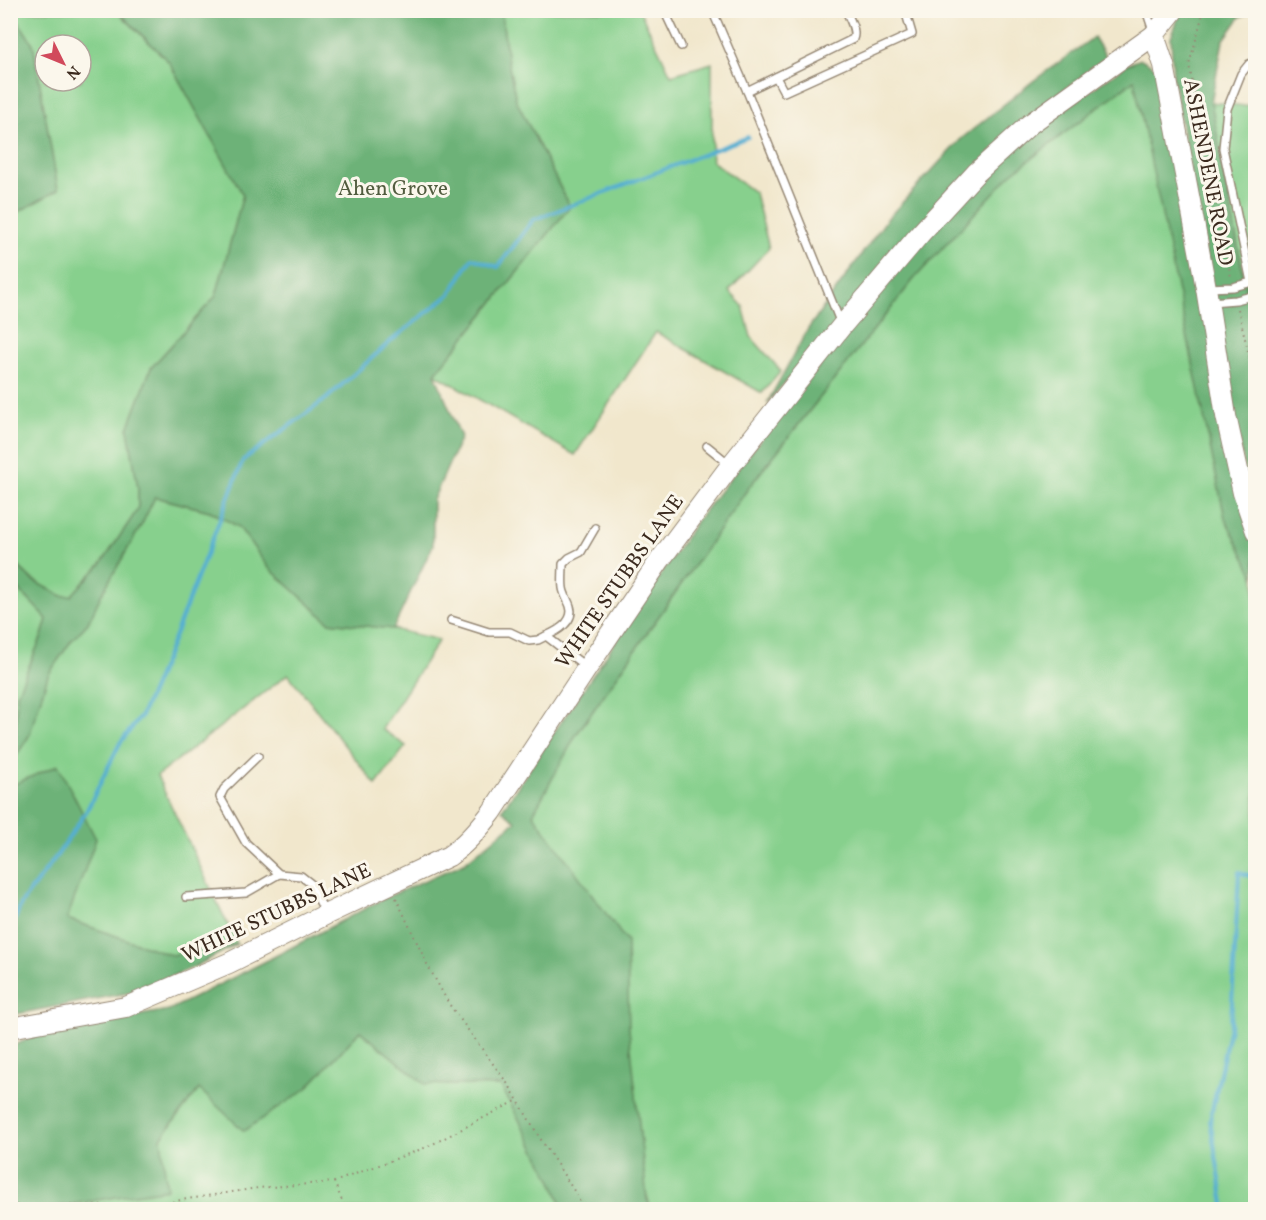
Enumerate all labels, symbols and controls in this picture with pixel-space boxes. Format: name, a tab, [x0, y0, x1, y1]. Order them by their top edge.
north arrow	[33, 33, 93, 93]
text: N	[60, 60, 85, 84]
street label: ASHENDENE ROAD	[1175, 76, 1240, 268]
park label: Ahen Grove	[338, 175, 448, 204]
street label: WHITE STUBBS LANE	[549, 489, 691, 675]
street label: WHITE STUBBS LANE	[177, 857, 376, 970]

